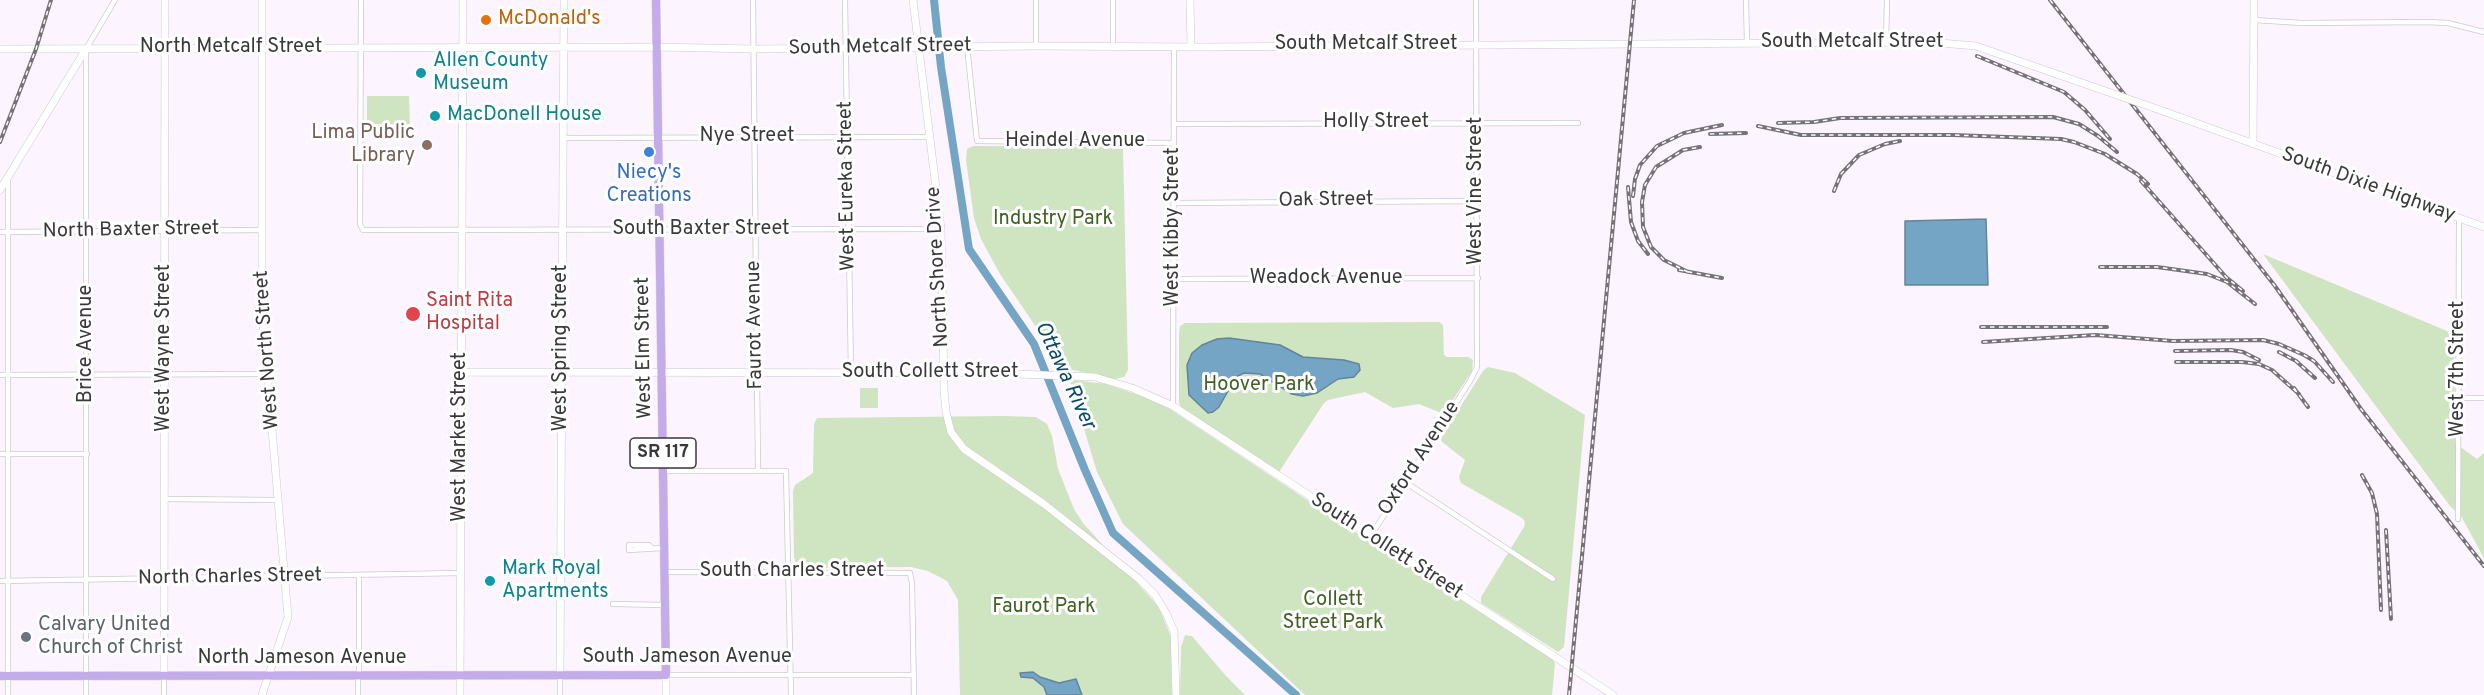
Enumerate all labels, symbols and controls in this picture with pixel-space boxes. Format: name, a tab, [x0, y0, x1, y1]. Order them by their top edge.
place label: McDonald's	[498, 8, 601, 32]
marker: McDonald's	[479, 13, 493, 27]
street label: South Metcalf Street	[1760, 31, 1944, 55]
street label: South Metcalf Street	[1274, 33, 1458, 57]
street label: South Metcalf Street	[788, 34, 972, 62]
street label: North Metcalf Street	[140, 36, 322, 60]
place label: Allen County Museum	[433, 50, 548, 97]
marker: Allen County Museum	[414, 66, 428, 80]
street label: West Eureka Street	[835, 101, 861, 271]
place label: MacDonell House	[447, 104, 602, 128]
marker: MacDonell House	[428, 109, 442, 123]
street label: Holly Street	[1323, 111, 1429, 135]
street label: West Vine Street	[1465, 117, 1489, 265]
place label: Lima Public Library	[311, 122, 415, 169]
street label: Nye Street	[699, 125, 795, 149]
street label: Heindel Avenue	[1005, 130, 1145, 154]
marker: Lima Public Library	[420, 138, 434, 152]
street label: South Dixie Highway	[2278, 143, 2458, 229]
marker: Niecy's Creations	[642, 145, 656, 159]
street label: West Kibby Street	[1162, 147, 1186, 307]
place label: Niecy's Creations	[606, 162, 692, 209]
street label: North Shore Drive	[923, 186, 955, 348]
street label: Oak Street	[1278, 188, 1374, 214]
park label: Industry Park	[993, 208, 1113, 232]
street label: North Baxter Street	[43, 217, 219, 245]
street label: South Baxter Street	[612, 218, 790, 242]
street label: Faurot Avenue	[743, 260, 769, 390]
street label: West Wayne Street	[153, 264, 177, 432]
street label: West Spring Street	[550, 265, 574, 431]
street label: Weadock Avenue	[1250, 267, 1402, 291]
street label: West North Street	[250, 269, 286, 431]
street label: West Elm Street	[632, 277, 658, 419]
street label: Brice Avenue	[75, 285, 99, 403]
place label: Saint Rita Hospital	[426, 290, 513, 337]
street label: West 7th Street	[2447, 301, 2471, 437]
marker: Saint Rita Hospital	[404, 305, 422, 323]
water label: Ottawa River	[1028, 318, 1100, 434]
street label: West Market Street	[449, 352, 473, 522]
street label: South Collett Street	[842, 361, 1018, 385]
park label: Hoover Park	[1203, 374, 1315, 398]
street label: Oxford Avenue	[1374, 397, 1466, 521]
road number: SR 117	[630, 438, 696, 468]
street label: South Collett Street	[1305, 489, 1467, 605]
place label: Mark Royal Apartments	[502, 558, 609, 605]
street label: South Charles Street	[700, 560, 884, 584]
street label: North Charles Street	[138, 564, 322, 592]
marker: Mark Royal Apartments	[483, 574, 497, 588]
park label: Collett Street Park	[1282, 589, 1384, 636]
park label: Faurot Park	[992, 596, 1096, 620]
place label: Calvary United Church of Christ	[38, 614, 183, 661]
marker: Calvary United Church of Christ	[19, 630, 33, 644]
street label: South Jameson Avenue	[582, 646, 792, 670]
street label: North Jameson Avenue	[197, 647, 407, 671]

